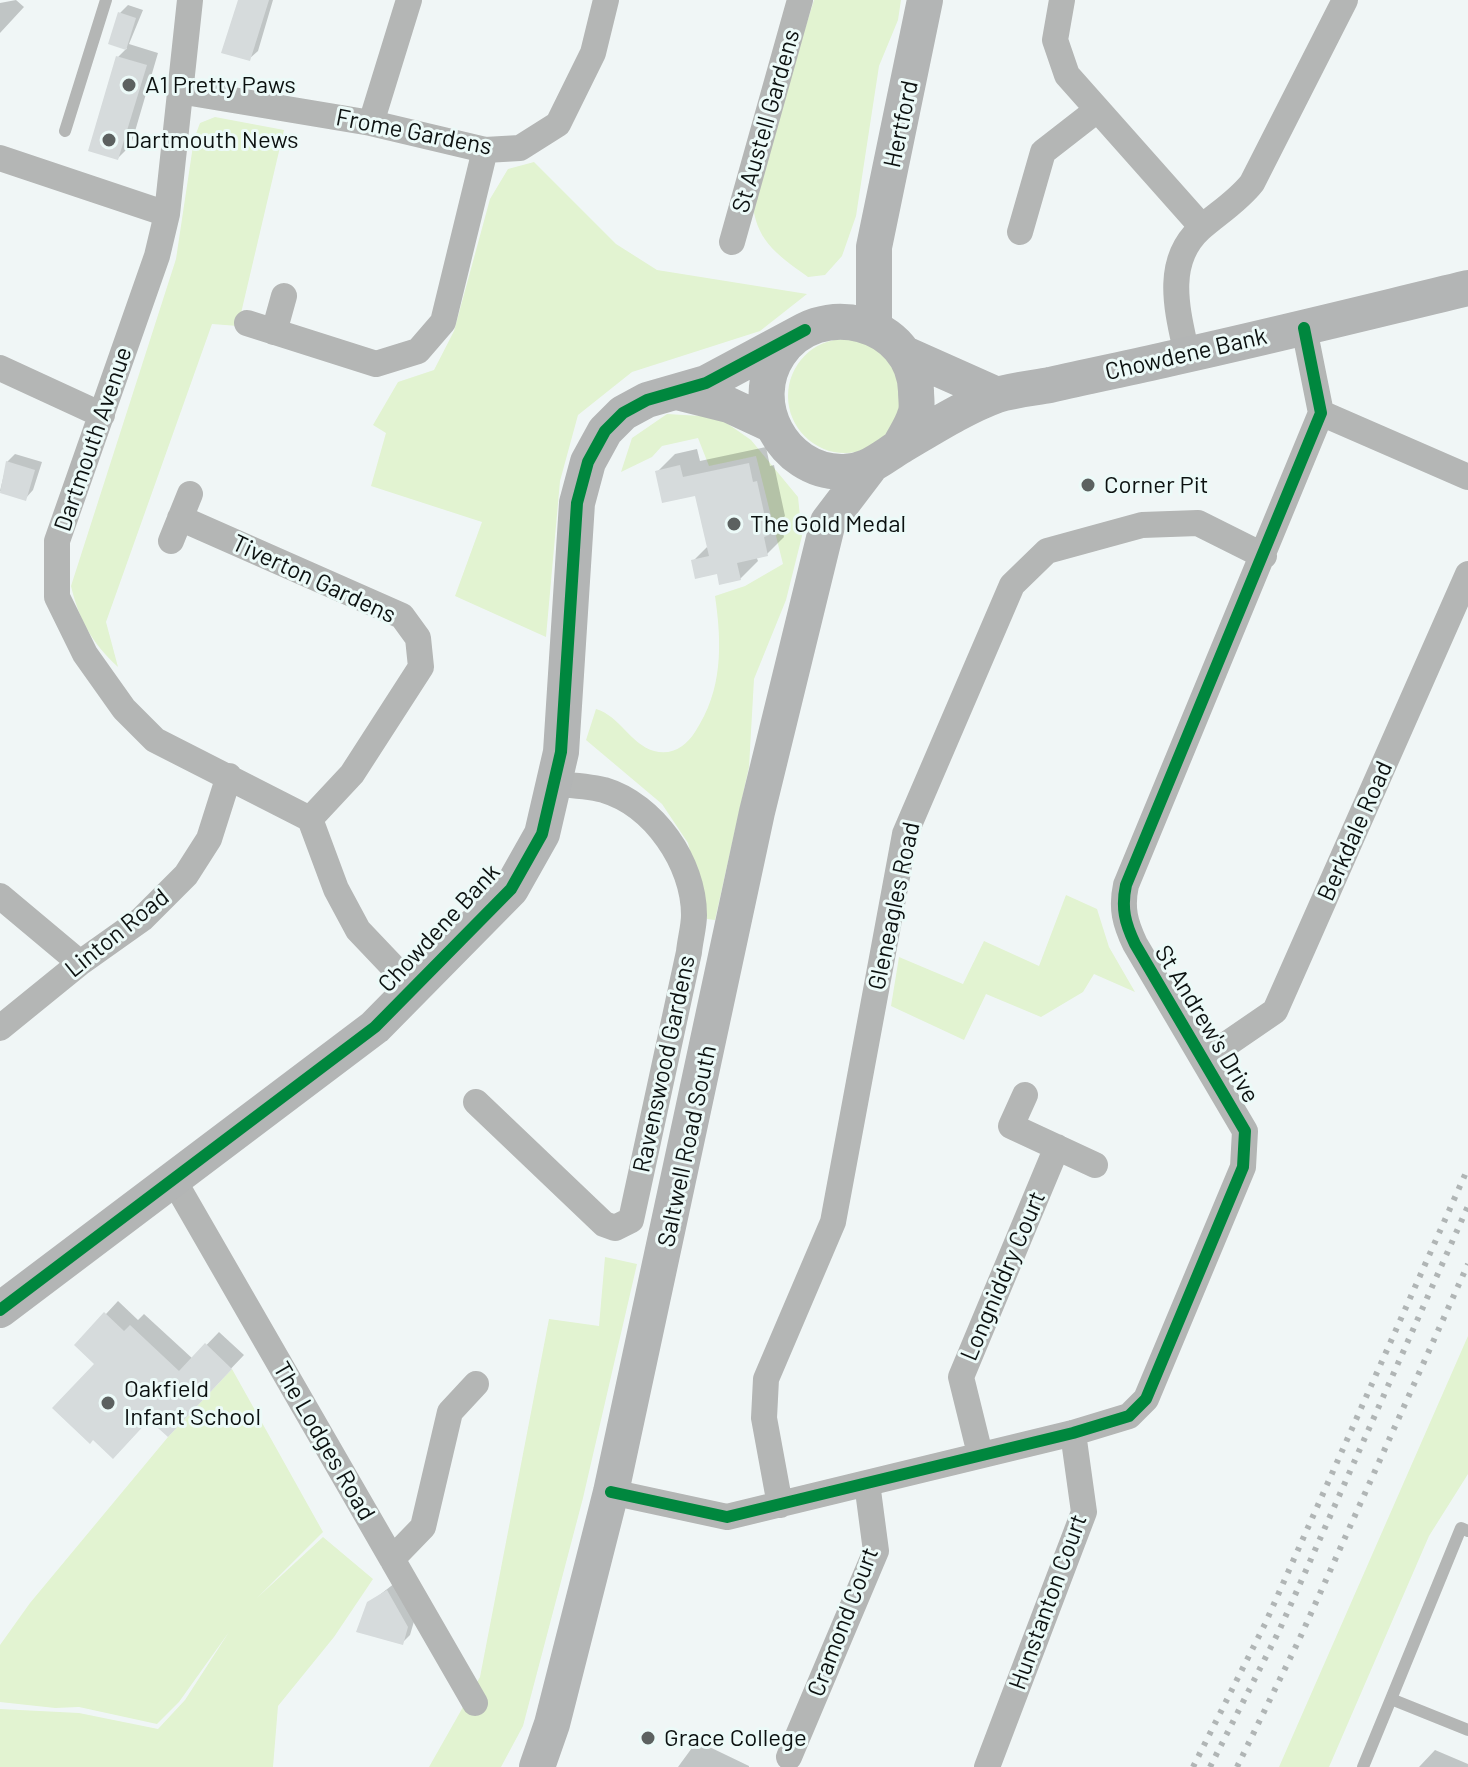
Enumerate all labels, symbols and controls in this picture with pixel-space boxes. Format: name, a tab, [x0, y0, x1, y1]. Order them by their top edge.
street label: St Austell Gardens	[726, 26, 806, 216]
place label: A1 Pretty Paws	[145, 71, 296, 99]
marker: A1 Pretty Paws	[120, 76, 138, 94]
street label: Hertford	[878, 78, 924, 170]
street label: Frome Gardens	[334, 103, 494, 161]
place label: Dartmouth News	[125, 126, 299, 154]
marker: Dartmouth News	[100, 131, 118, 149]
street label: Chowdene Bank	[1102, 321, 1270, 387]
street label: Dartmouth Avenue	[48, 343, 138, 535]
place label: Corner Pit	[1104, 471, 1209, 499]
marker: Corner Pit	[1079, 476, 1097, 494]
place label: The Gold Medal	[750, 510, 906, 538]
marker: The Gold Medal	[725, 515, 743, 533]
street label: Tiverton Gardens	[228, 528, 400, 630]
street label: Berkdale Road	[1311, 757, 1399, 905]
street label: Gleneagles Road	[862, 819, 926, 993]
street label: Chowdene Bank	[372, 858, 506, 998]
street label: Linton Road	[59, 882, 175, 984]
street label: St Andrew's Drive	[1149, 940, 1265, 1108]
street label: Ravenswood Gardens	[627, 953, 701, 1175]
street label: Saltwell Road South	[652, 1042, 722, 1250]
street label: Longniddry Court	[954, 1187, 1052, 1365]
street label: The Lodges Road	[267, 1356, 381, 1526]
place label: Oakfield Infant School	[124, 1375, 261, 1431]
marker: Oakfield Infant School	[99, 1394, 117, 1412]
street label: Hunstanton Court	[1003, 1510, 1093, 1694]
street label: Cramond Court	[801, 1543, 885, 1701]
place label: Grace College	[664, 1724, 807, 1752]
marker: Grace College	[639, 1729, 657, 1747]

